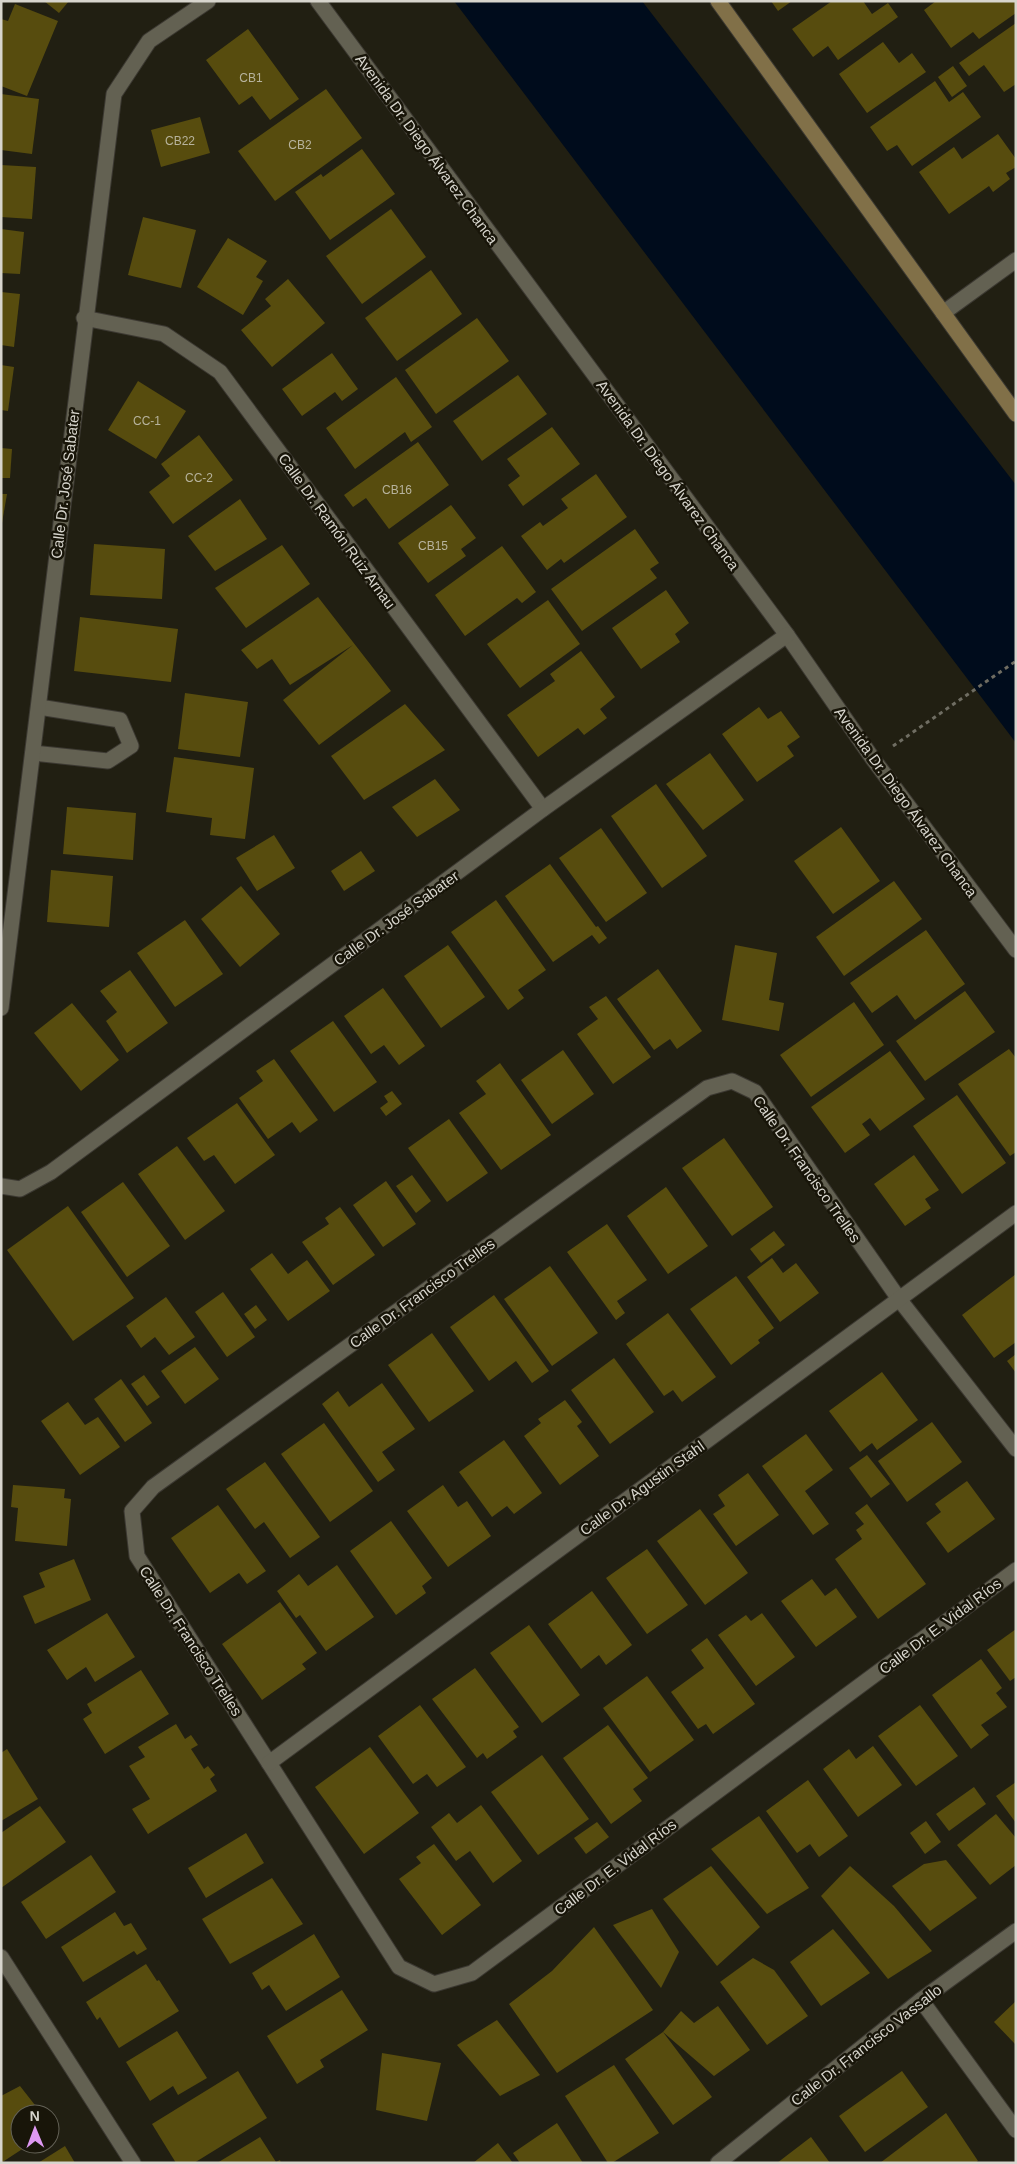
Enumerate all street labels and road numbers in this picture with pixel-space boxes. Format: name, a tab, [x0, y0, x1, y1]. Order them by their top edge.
street label: Avenida Dr. Diego Álvarez Chanca	[352, 51, 502, 248]
street label: Avenida Dr. Diego Álvarez Chanca	[593, 377, 743, 574]
street label: Calle Dr. José Sabater	[47, 408, 83, 560]
street label: Calle Dr. Ramón Ruiz Arnau	[275, 450, 399, 612]
street label: Avenida Dr. Diego Álvarez Chanca	[831, 704, 981, 901]
street label: Calle Dr. José Sabater	[330, 867, 462, 969]
street label: Calle Dr. Francisco Trelles	[750, 1092, 864, 1246]
street label: Calle Dr. Francisco Trelles	[346, 1235, 498, 1351]
street label: Calle Dr. Agustin Stahl	[577, 1437, 707, 1539]
street label: Calle Dr. Francisco Trelles	[136, 1563, 246, 1719]
street label: Calle Dr. E. Vidal Ríos	[876, 1575, 1004, 1677]
street label: Calle Dr. E. Vidal Ríos	[551, 1816, 679, 1918]
street label: Calle Dr. Francisco Vassallo	[787, 1981, 945, 2109]

